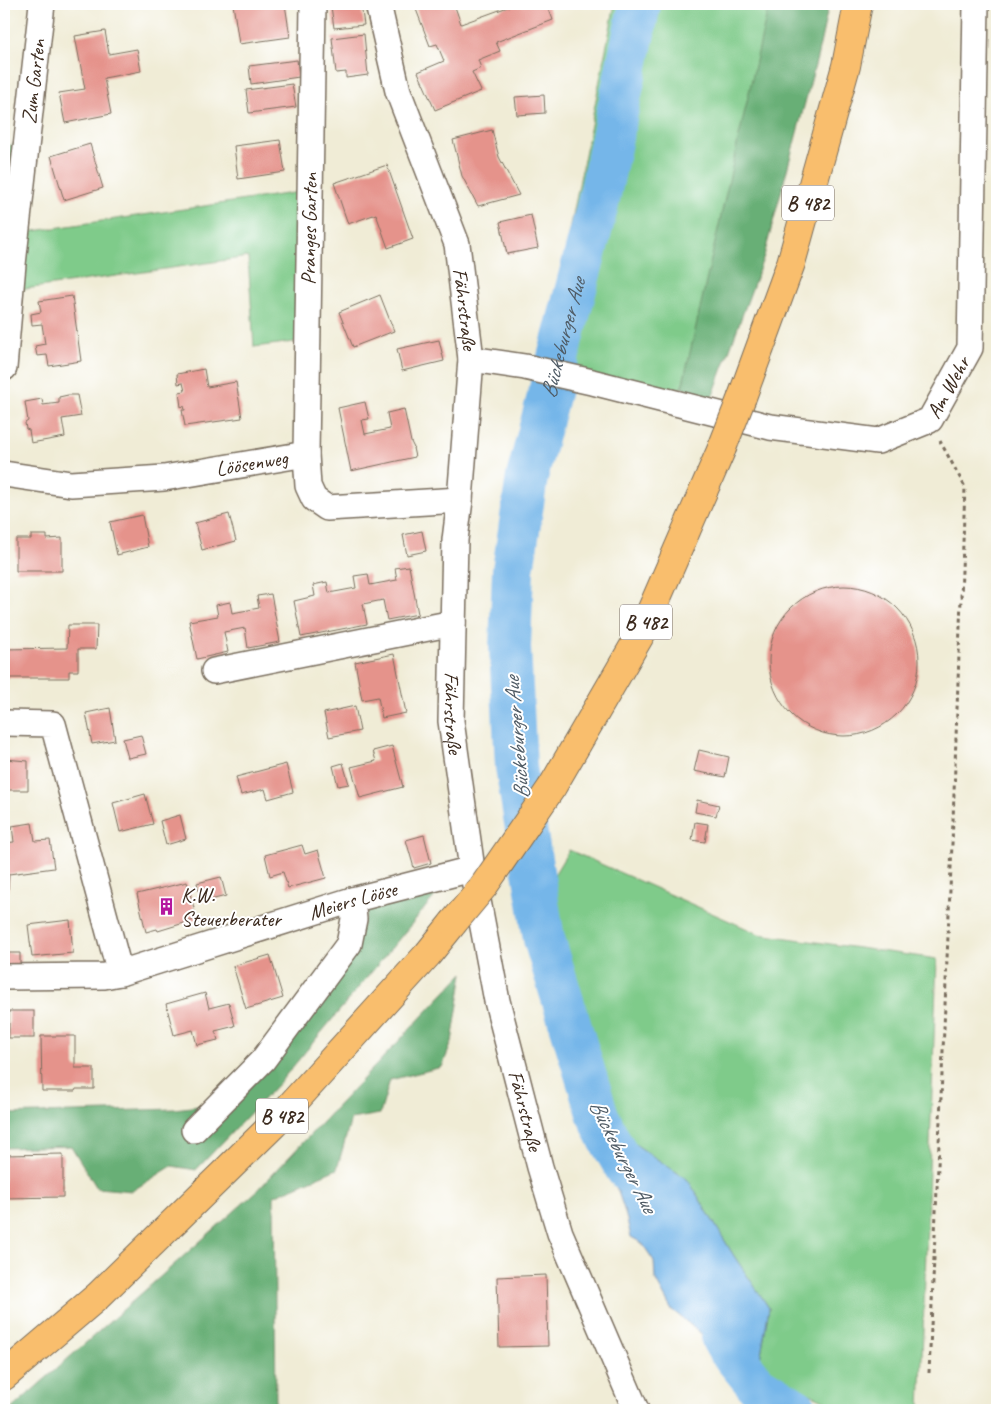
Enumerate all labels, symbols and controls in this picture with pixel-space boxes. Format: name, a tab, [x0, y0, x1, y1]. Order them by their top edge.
street label: Zum Garten	[16, 37, 51, 125]
street label: Pranges Garten	[295, 172, 323, 285]
road number: B 482	[782, 186, 834, 220]
street label: Fährstraße	[447, 267, 483, 354]
water label: Bückeburger Aue	[534, 272, 593, 401]
street label: Am Wehr	[920, 351, 976, 423]
street label: Löösenweg	[214, 444, 291, 482]
road number: B 482	[620, 604, 672, 640]
street label: Fährstraße	[438, 672, 469, 758]
water label: Bückeburger Aue	[497, 672, 536, 800]
street label: Meiers Lööse	[305, 875, 402, 926]
place label: K.W. Steuerberater	[181, 882, 282, 932]
building icon: K.W. Steuerberater	[157, 897, 177, 917]
street label: Fährstraße	[503, 1068, 549, 1156]
water label: Bückeburger Aue	[583, 1095, 665, 1220]
road number: B 482	[256, 1098, 308, 1134]

